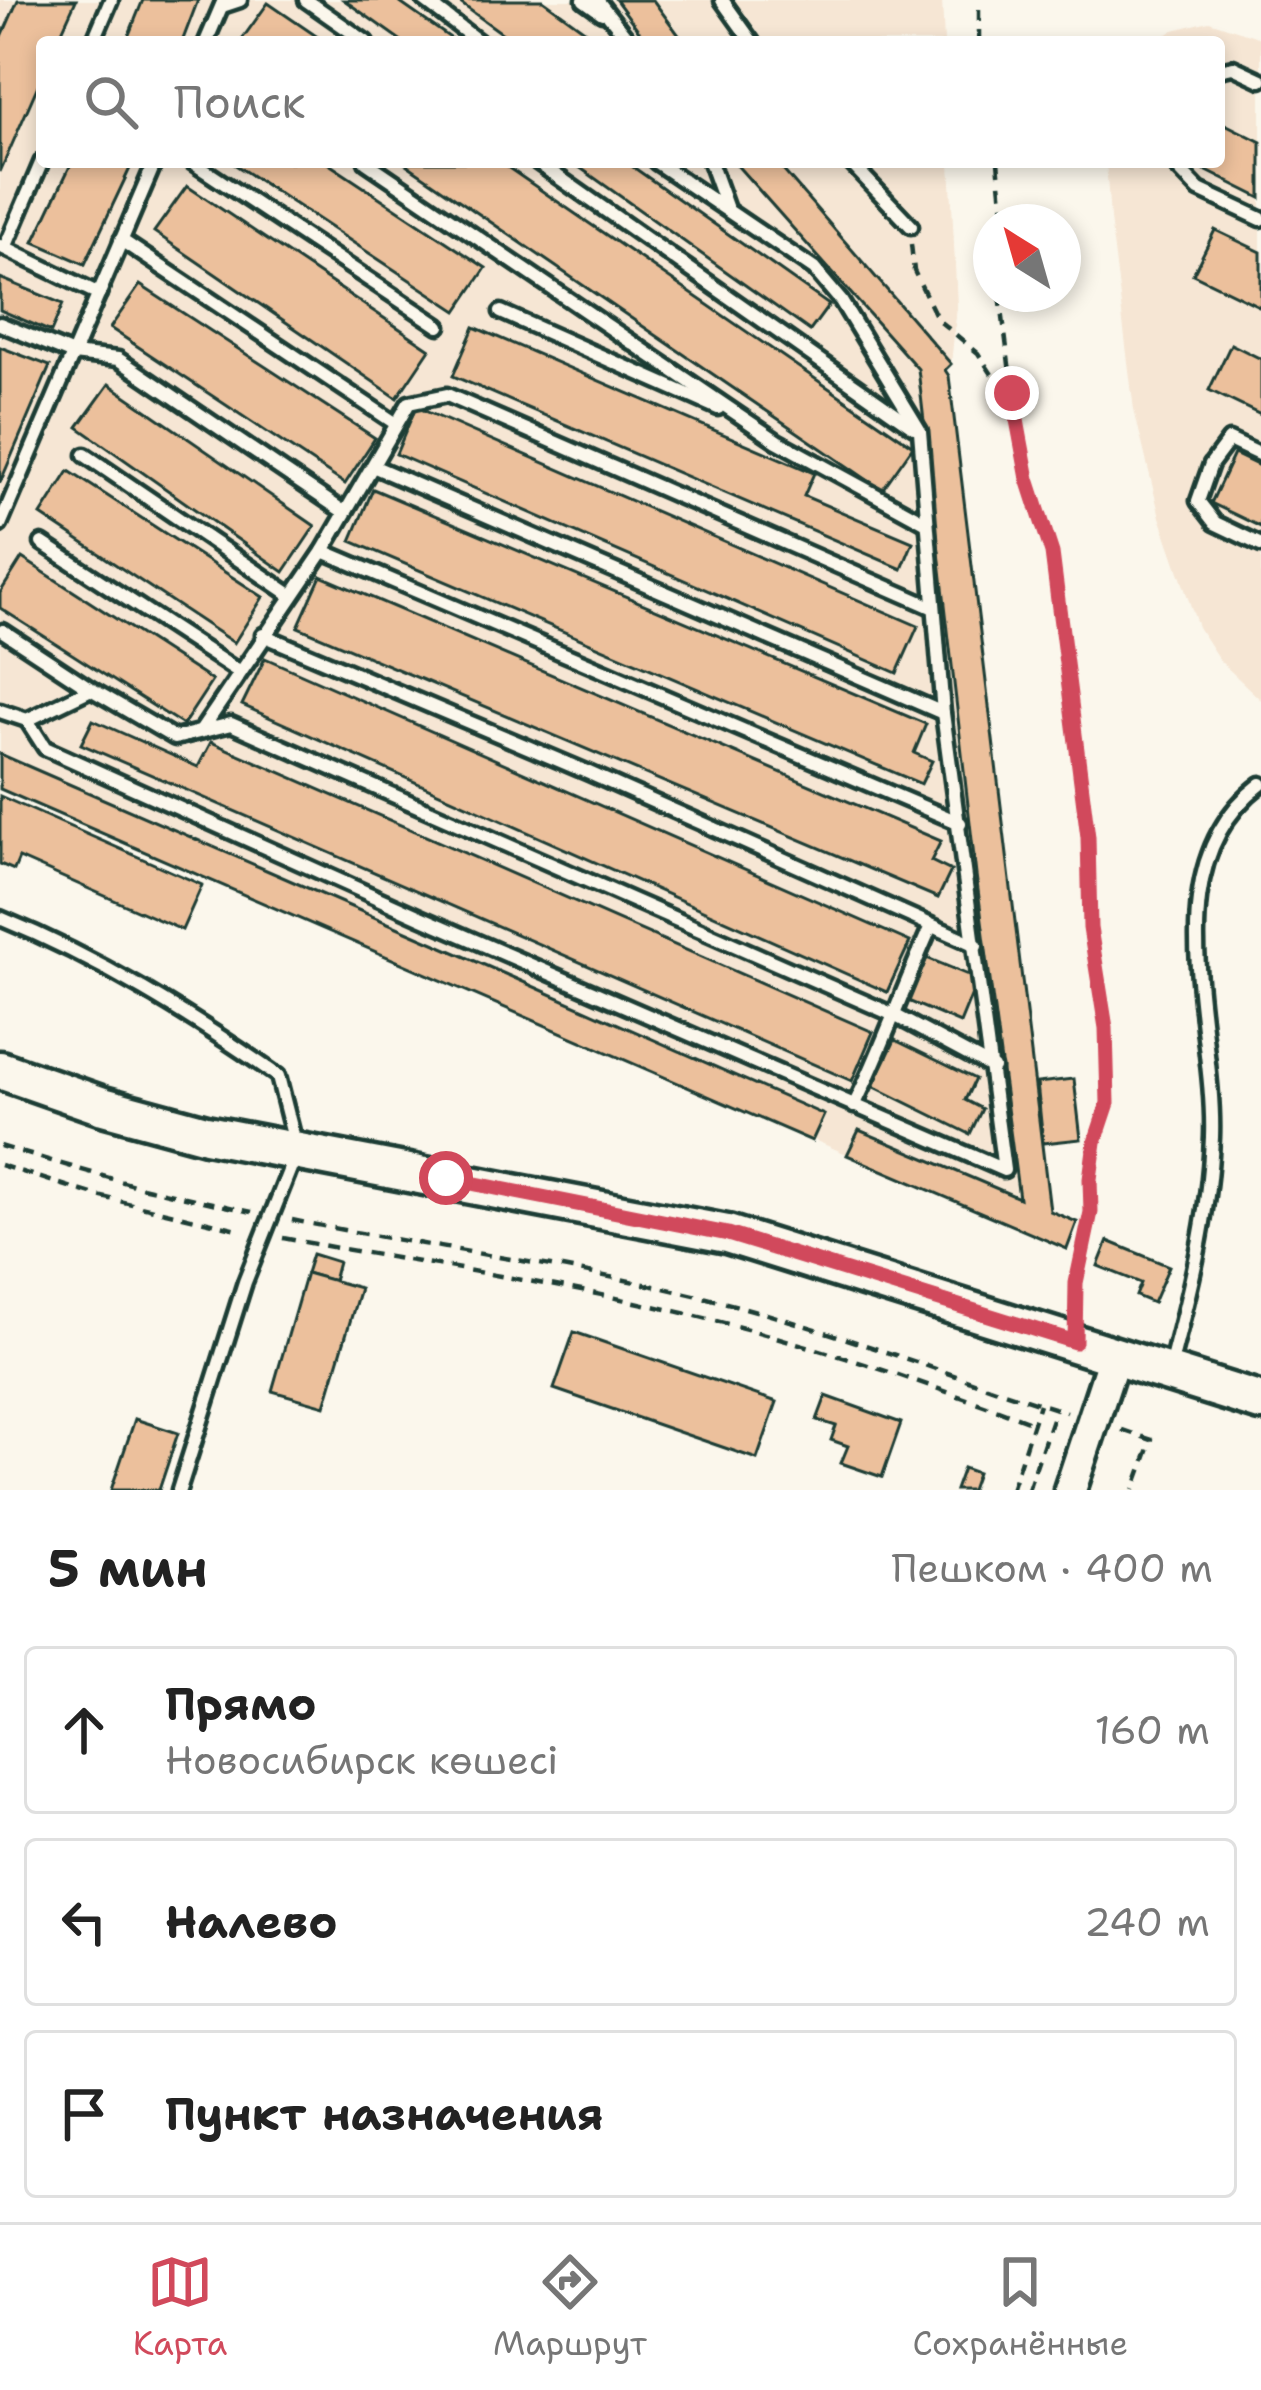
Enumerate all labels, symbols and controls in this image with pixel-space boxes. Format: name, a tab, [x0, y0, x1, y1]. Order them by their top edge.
search box	[36, 36, 1225, 168]
icon: search	[78, 69, 144, 135]
text: Поиск	[174, 72, 305, 132]
north arrow	[973, 204, 1081, 312]
route end	[985, 366, 1039, 420]
route start	[419, 1151, 473, 1205]
text: 5 мин	[48, 1534, 208, 1602]
text: Пешком · 400 m	[892, 1542, 1213, 1594]
text: Прямо	[165, 1674, 316, 1734]
icon: ahead	[51, 1697, 117, 1763]
text: 160 m	[1095, 1704, 1210, 1756]
text: Новосибирск көшесі	[165, 1734, 558, 1786]
icon: left	[51, 1889, 117, 1955]
text: Налево	[165, 1892, 338, 1952]
text: 240 m	[1084, 1896, 1210, 1948]
icon: arrive	[51, 2081, 117, 2147]
text: Пункт назначения	[165, 2084, 604, 2144]
tab: Карта	[133, 2249, 227, 2366]
tab: Маршрут	[493, 2249, 647, 2366]
tab: Сохранённые	[913, 2249, 1128, 2366]

